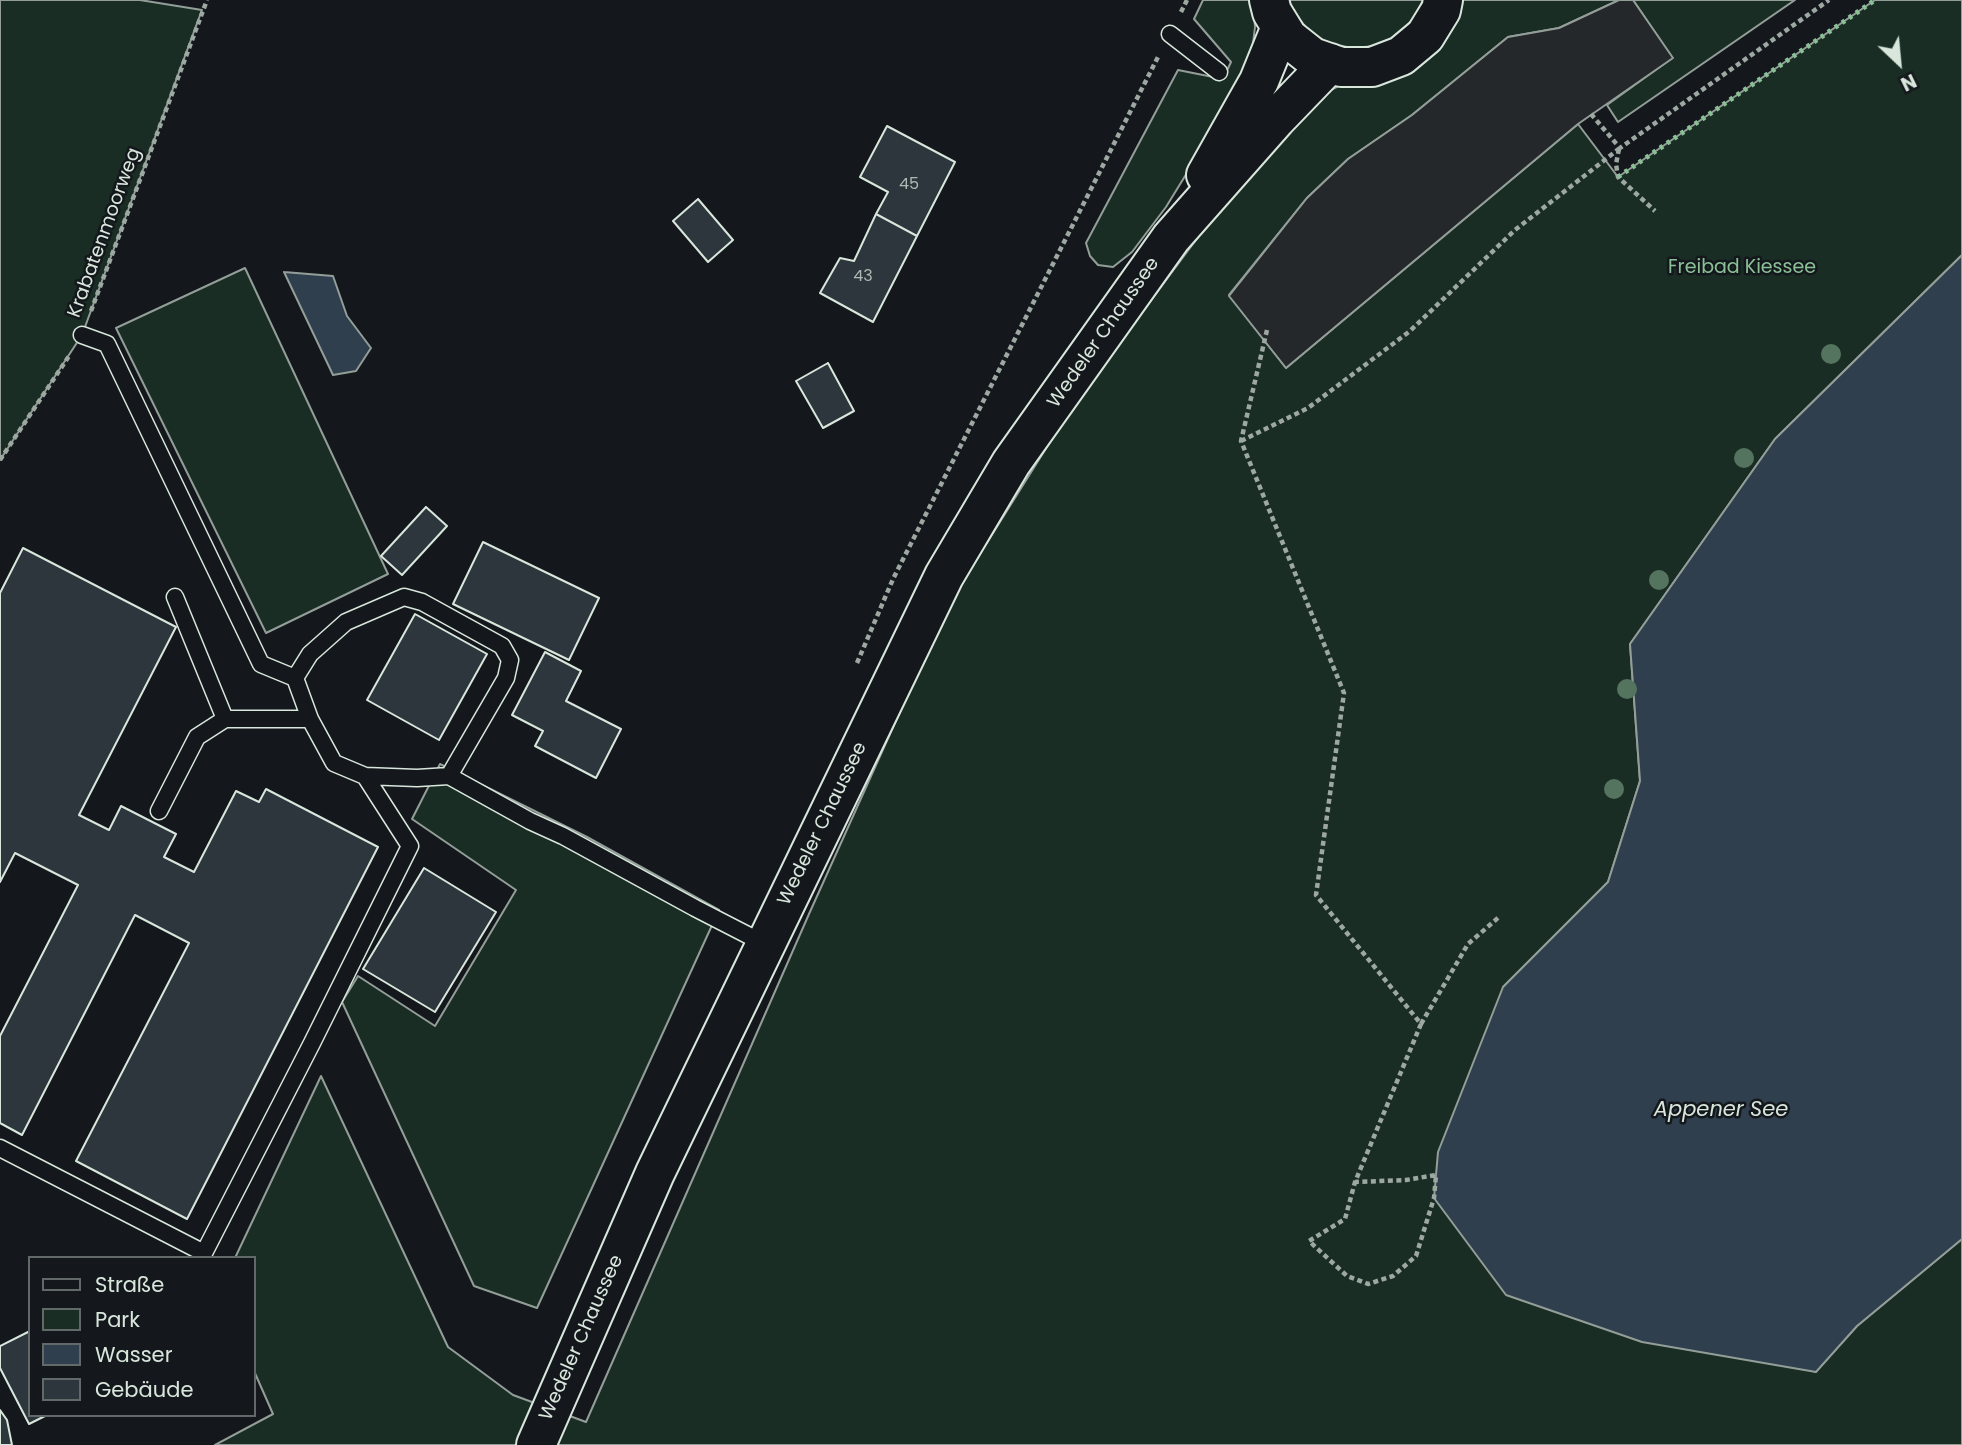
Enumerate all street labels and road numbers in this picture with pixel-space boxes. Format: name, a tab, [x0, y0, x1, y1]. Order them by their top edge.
street label: Krabatenmoorweg	[64, 145, 146, 321]
street label: Wedeler Chaussee	[1043, 253, 1165, 413]
street label: Wedeler Chaussee	[774, 739, 872, 909]
street label: Wedeler Chaussee	[535, 1252, 629, 1424]

